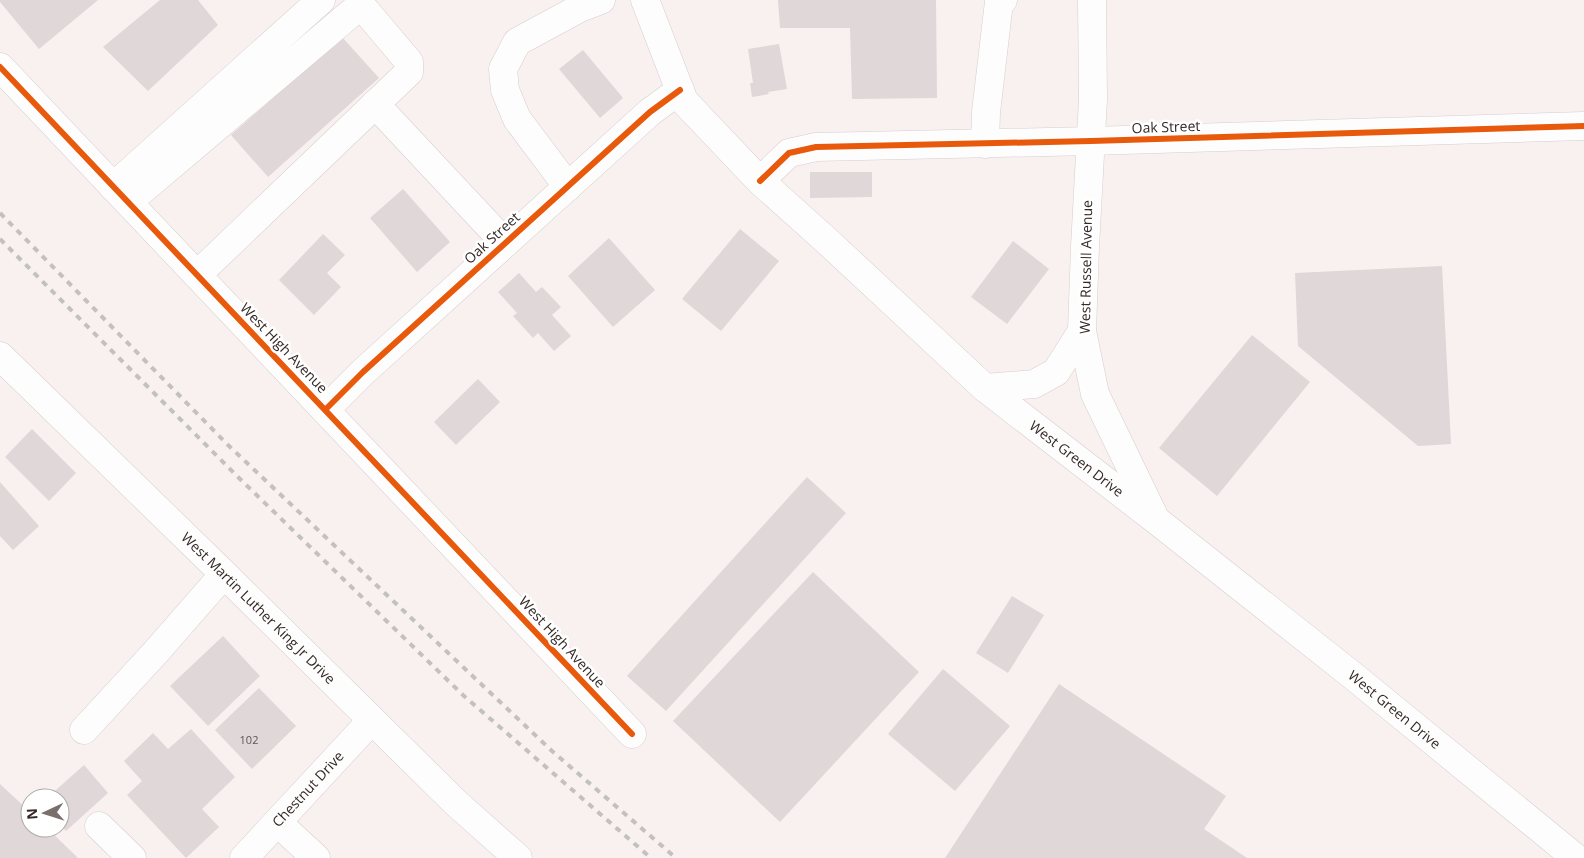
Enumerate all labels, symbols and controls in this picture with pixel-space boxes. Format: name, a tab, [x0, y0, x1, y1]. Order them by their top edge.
street label: Oak Street	[1131, 116, 1201, 137]
street label: West Russell Avenue	[1075, 200, 1096, 334]
street label: Oak Street	[460, 208, 524, 268]
street label: West High Avenue	[236, 298, 332, 397]
street label: West Green Drive	[1026, 416, 1128, 501]
street label: West Martin Luther King Jr Drive	[177, 528, 340, 688]
street label: West High Avenue	[515, 592, 610, 692]
street label: West Green Drive	[1344, 666, 1445, 753]
house number: 102	[240, 732, 258, 747]
street label: Chestnut Drive	[268, 747, 348, 831]
north arrow	[20, 788, 70, 838]
text: N	[22, 808, 41, 820]

